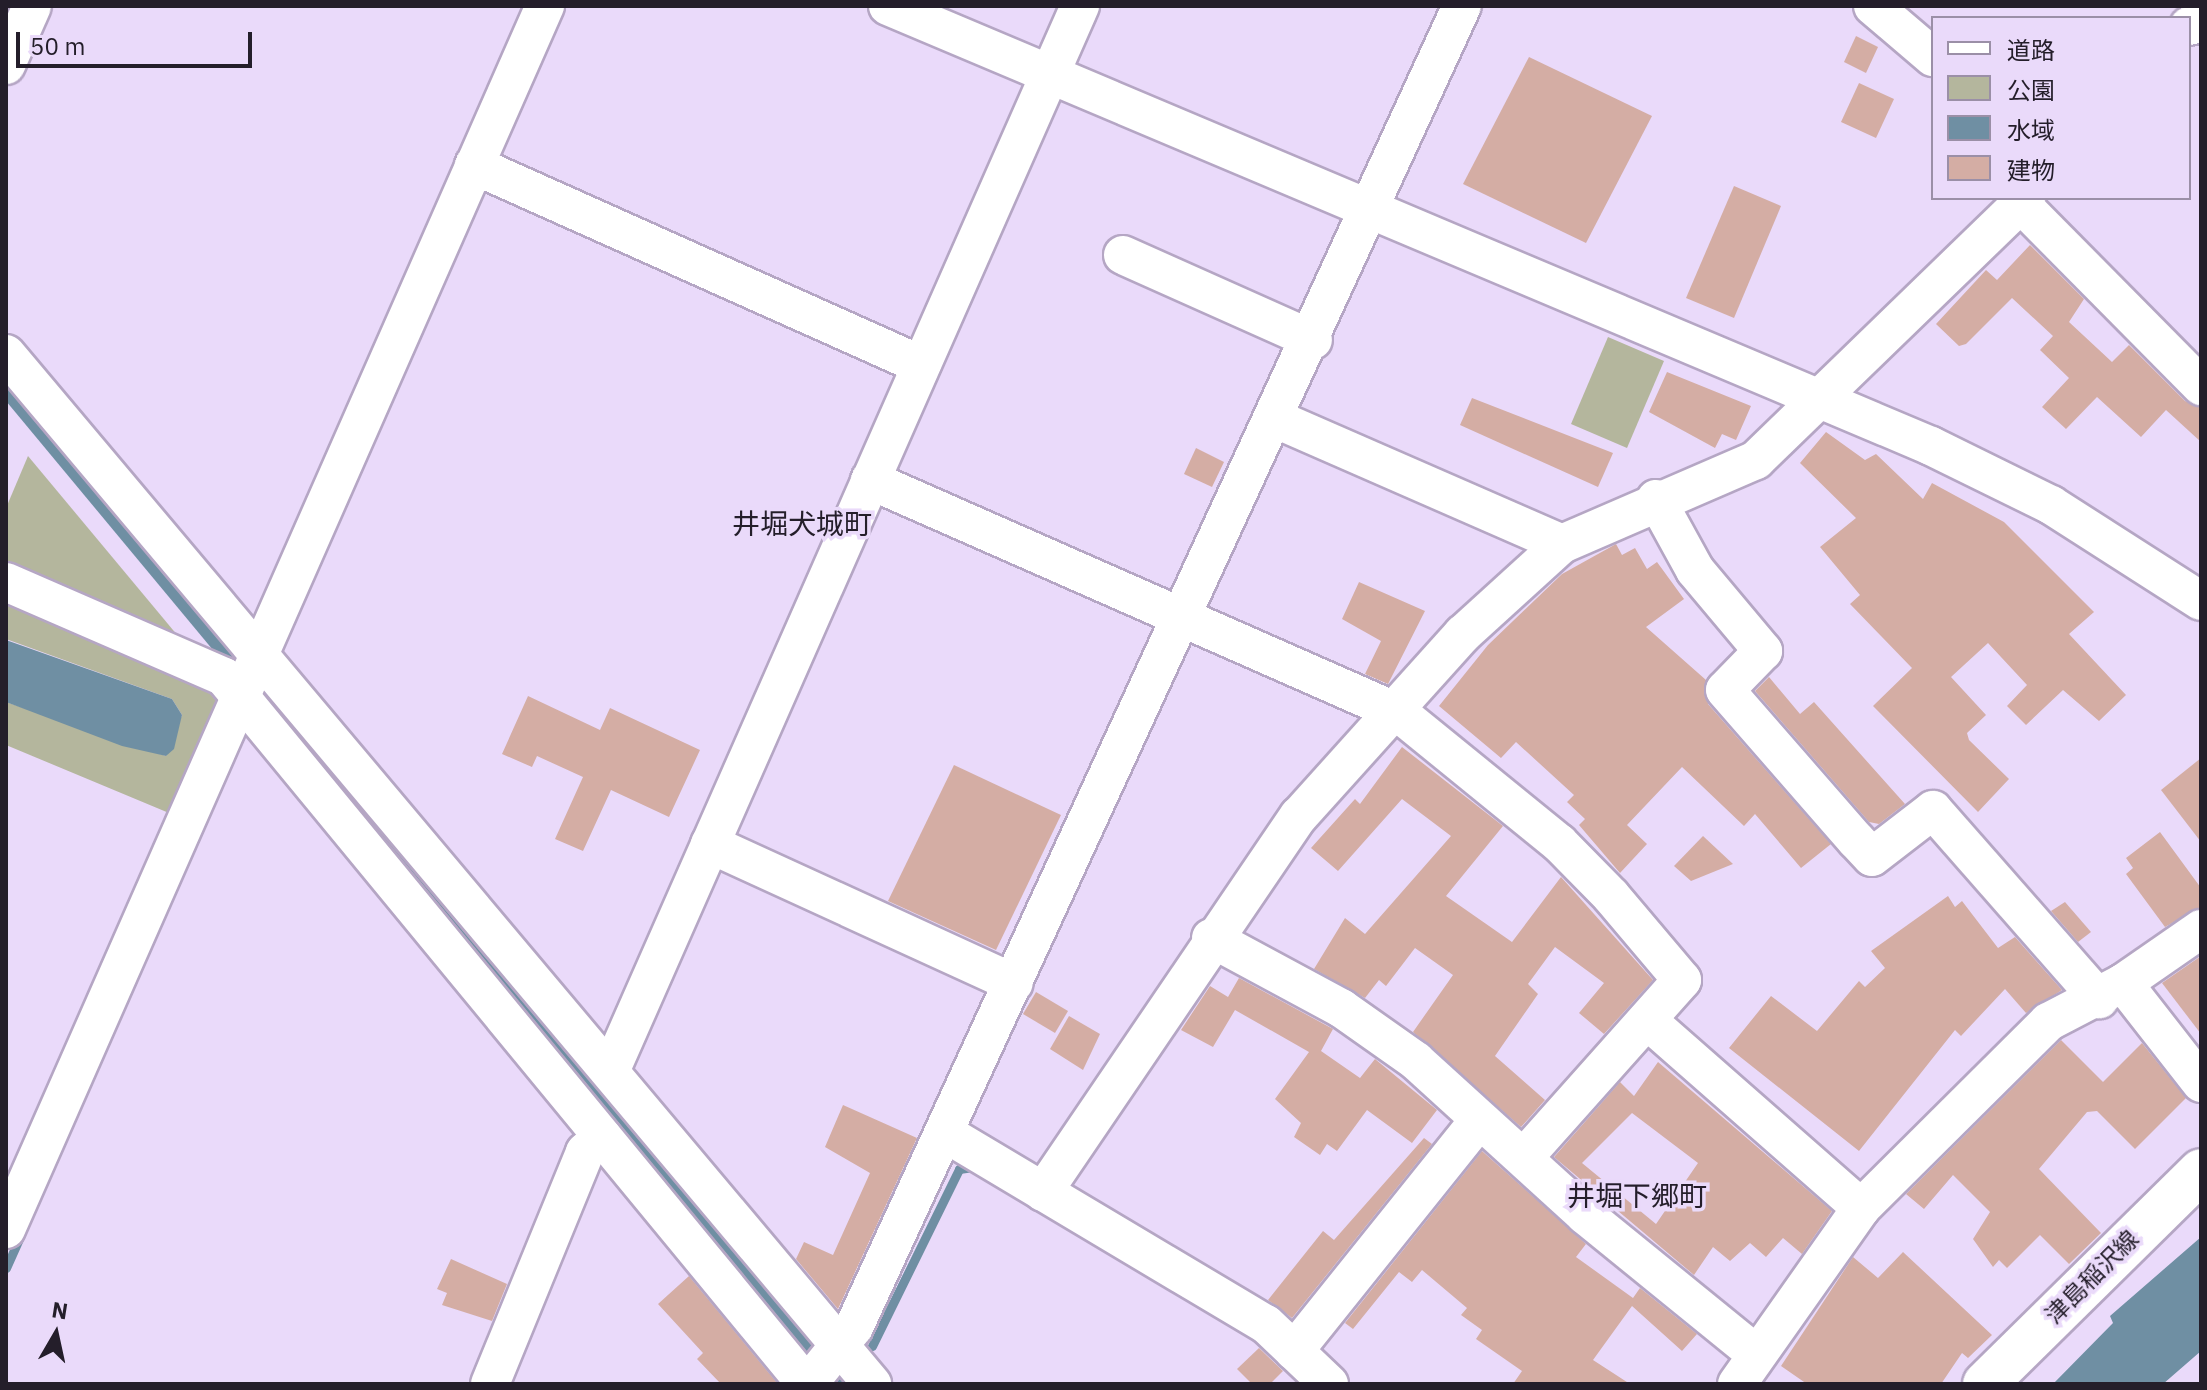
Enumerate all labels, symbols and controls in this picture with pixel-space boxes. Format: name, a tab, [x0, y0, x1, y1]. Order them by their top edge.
scale bar	[20, 16, 256, 66]
legend	[1931, 16, 2191, 200]
text: 50 m	[30, 30, 85, 62]
text: 道路	[2007, 34, 2055, 66]
text: 公園	[2007, 74, 2055, 106]
text: 水域	[2007, 114, 2055, 146]
text: 建物	[2007, 154, 2055, 186]
district label: 井堀犬城町	[732, 507, 872, 541]
district label: 井堀下郷町	[1567, 1179, 1707, 1213]
street label: 津島稲沢線	[2039, 1224, 2145, 1330]
north arrow	[16, 1294, 96, 1374]
text: N	[50, 1294, 70, 1325]

